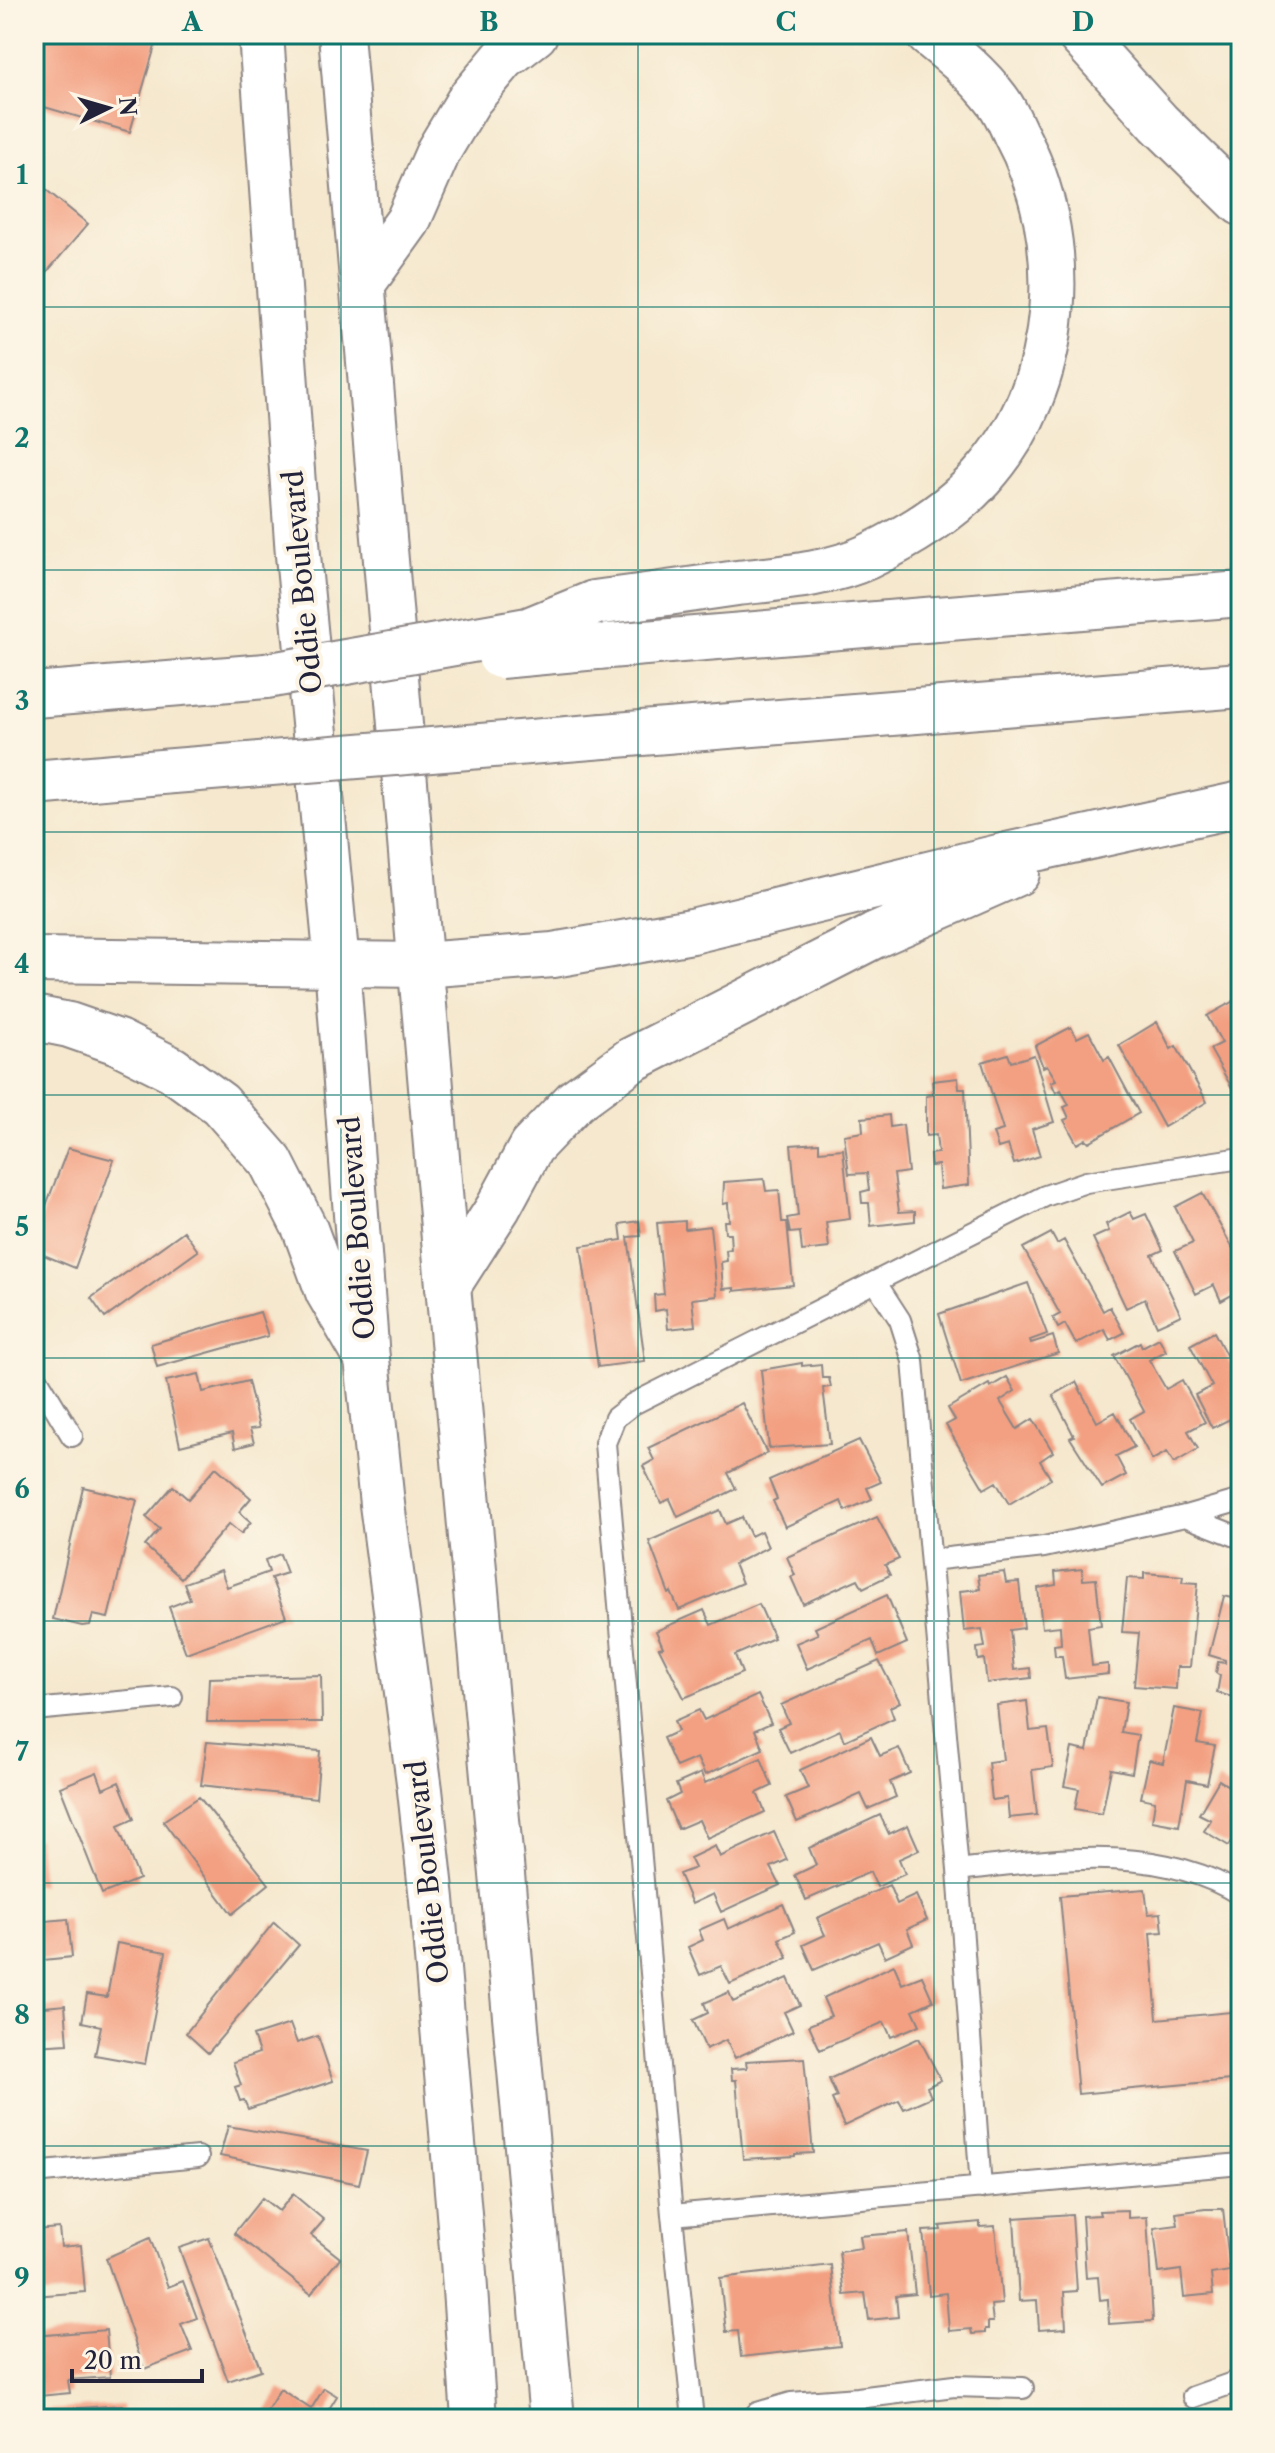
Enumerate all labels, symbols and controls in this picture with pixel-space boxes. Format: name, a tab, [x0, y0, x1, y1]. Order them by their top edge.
text: A	[181, 6, 203, 38]
text: B	[479, 6, 499, 38]
text: C	[776, 6, 796, 38]
text: D	[1072, 6, 1094, 38]
north arrow	[68, 68, 148, 148]
text: N	[113, 96, 142, 117]
text: 1	[16, 159, 28, 191]
text: 2	[14, 422, 30, 454]
street label: Oddie Boulevard	[275, 469, 329, 695]
text: 3	[15, 685, 29, 717]
text: 4	[14, 948, 30, 980]
street label: Oddie Boulevard	[332, 1115, 382, 1341]
text: 5	[15, 1211, 29, 1243]
text: 6	[14, 1473, 30, 1505]
text: 7	[15, 1736, 29, 1768]
street label: Oddie Boulevard	[398, 1759, 456, 1985]
text: 8	[14, 1999, 30, 2031]
text: 9	[14, 2262, 30, 2294]
scale bar	[72, 2333, 202, 2383]
text: 20 m	[84, 2346, 142, 2375]

